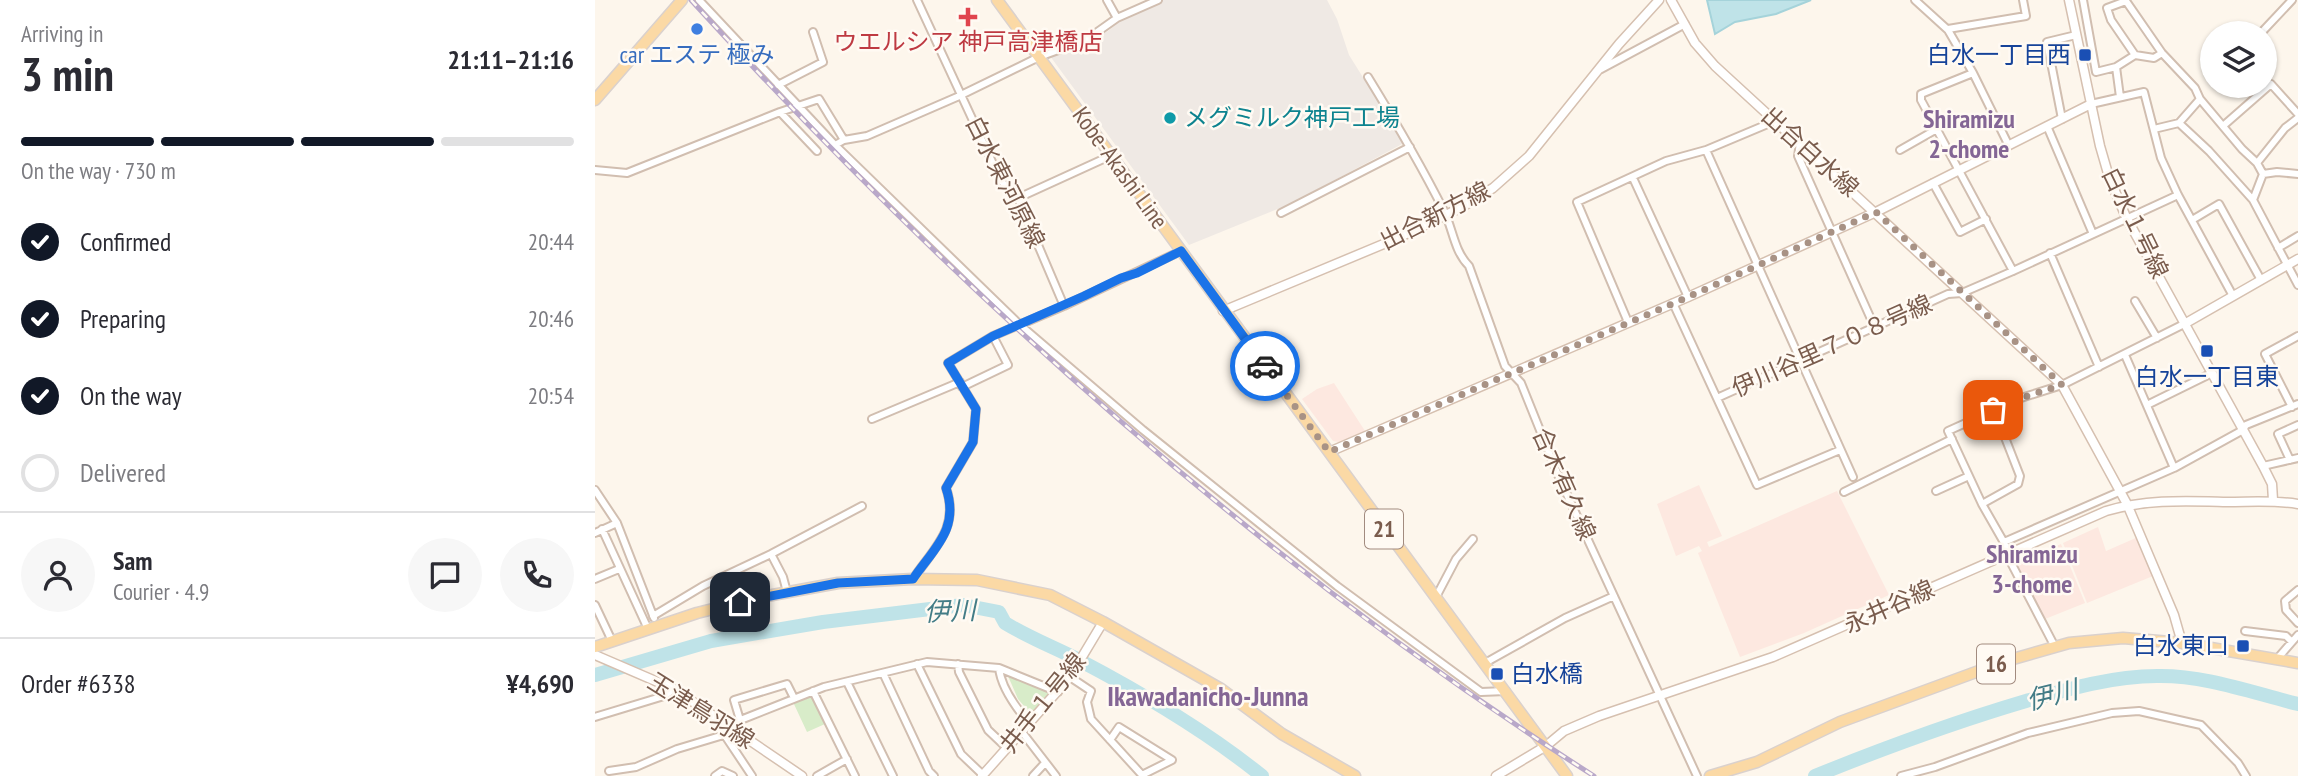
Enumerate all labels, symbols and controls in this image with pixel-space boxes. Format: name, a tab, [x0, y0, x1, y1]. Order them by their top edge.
marker: ウエルシア 神戸高津橋店	[960, 9, 976, 25]
text: Arriving in	[21, 19, 103, 48]
marker: car エステ 極み	[689, 21, 705, 37]
map controls	[2200, 21, 2277, 98]
button: layers	[2200, 21, 2277, 98]
place label: ウエルシア 神戸高津橋店	[833, 26, 1103, 57]
place label: car エステ 極み	[620, 39, 774, 70]
place label: 白水一丁目西	[1927, 39, 2071, 70]
text: 21:11–21:16	[447, 43, 574, 76]
text: 3 min	[21, 44, 114, 104]
marker: 白水一丁目西	[2077, 47, 2093, 63]
street label: 出合白水線	[1755, 100, 1865, 203]
street label: Kobe-Akashi Line	[1066, 101, 1175, 235]
place label: メグミルク神戸工場	[1184, 102, 1400, 133]
district label: Shiramizu 2-chome	[1923, 102, 2015, 165]
marker: メグミルク神戸工場	[1162, 110, 1178, 126]
street label: 白水東河原線	[959, 111, 1052, 253]
text: On the way · 730 m	[21, 156, 176, 185]
street label: 白水１号線	[2095, 162, 2176, 284]
street label: 出合新方線	[1374, 175, 1495, 257]
icon: check	[21, 223, 59, 261]
text: Confirmed	[80, 225, 171, 258]
text: 20:44	[528, 227, 574, 256]
street label: 伊川谷里７０８号線	[1727, 287, 1937, 404]
icon: check	[21, 300, 59, 338]
text: Preparing	[80, 302, 166, 335]
text: 20:46	[528, 304, 574, 333]
courier	[1230, 331, 1300, 401]
marker: 白水一丁目東	[2199, 343, 2215, 359]
icon: car	[1246, 347, 1284, 385]
place label: 白水一丁目東	[2135, 361, 2279, 392]
icon: check	[21, 377, 59, 415]
text: On the way	[80, 379, 182, 412]
pin	[1963, 380, 2023, 440]
text: 20:54	[528, 381, 574, 410]
icon: bag	[1974, 391, 2012, 429]
street label: 合木有久線	[1526, 423, 1603, 545]
text: Delivered	[80, 456, 166, 489]
road number: 21	[1365, 509, 1403, 548]
district label: Shiramizu 3-chome	[1986, 537, 2078, 600]
button: person	[21, 538, 95, 612]
button: chat	[408, 538, 482, 612]
button: phone	[500, 538, 574, 612]
text: Sam	[113, 544, 152, 577]
pin	[710, 572, 770, 632]
street label: 永井谷線	[1839, 573, 1939, 640]
text: Courier · 4.9	[113, 577, 209, 606]
icon: home	[721, 583, 759, 621]
water label: 伊川	[923, 593, 980, 628]
place label: 白水東口	[2133, 630, 2229, 661]
marker: 白水東口	[2235, 638, 2251, 654]
road number: 16	[1977, 644, 2015, 684]
street label: 井手１号線	[993, 646, 1092, 759]
place label: 白水橋	[1511, 658, 1583, 689]
street label: 玉津鳥羽線	[642, 666, 760, 756]
marker: 白水橋	[1489, 666, 1505, 682]
text: Order #6338	[21, 667, 136, 700]
text: ¥4,690	[506, 667, 574, 700]
water label: 伊川	[2023, 671, 2084, 717]
district label: Ikawadanicho-Junna	[1107, 677, 1309, 714]

